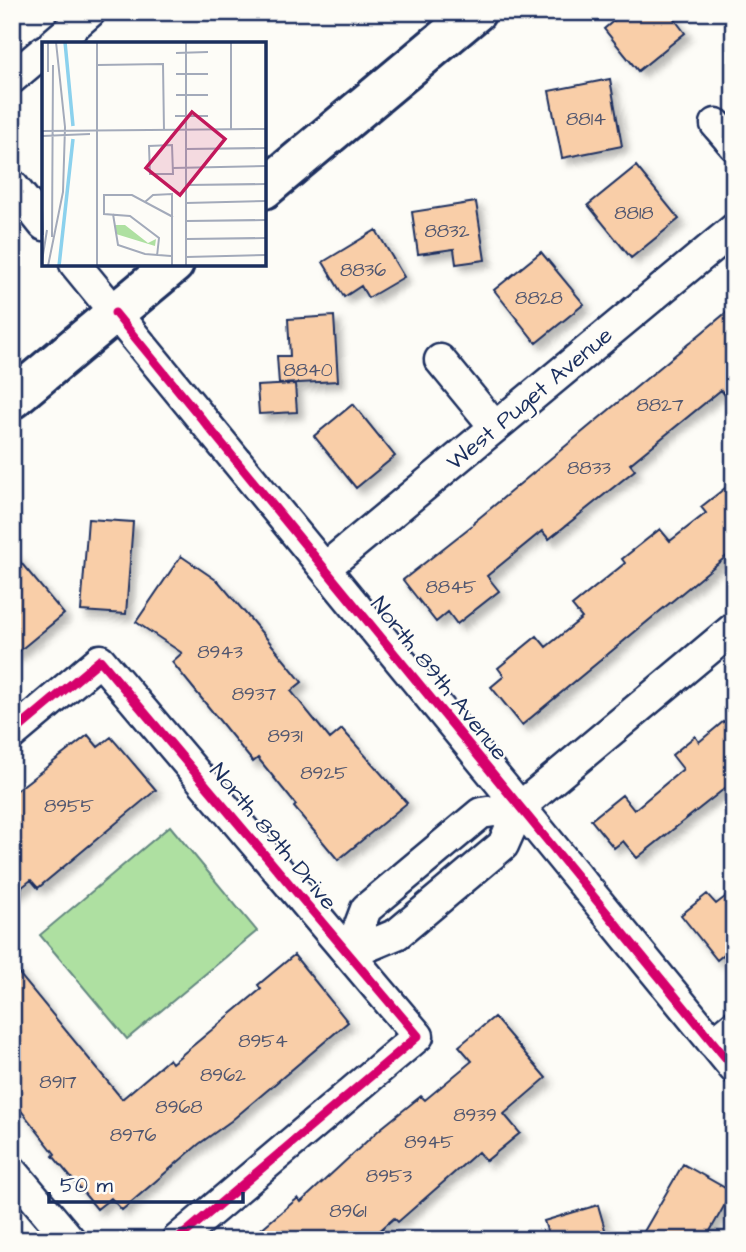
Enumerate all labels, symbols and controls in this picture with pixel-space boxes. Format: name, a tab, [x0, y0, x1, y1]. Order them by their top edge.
inset map	[42, 42, 266, 266]
house number: 8814	[566, 106, 606, 133]
house number: 8818	[614, 200, 654, 227]
house number: 8832	[424, 218, 470, 245]
house number: 8836	[340, 257, 386, 284]
house number: 8828	[515, 285, 563, 312]
street label: West Puget Avenue	[440, 320, 620, 479]
house number: 8840	[283, 357, 333, 384]
house number: 8827	[636, 392, 684, 419]
house number: 8833	[567, 455, 611, 482]
house number: 8845	[425, 574, 477, 601]
street label: North 89th Avenue	[363, 590, 515, 767]
house number: 8943	[197, 639, 243, 666]
house number: 8937	[232, 681, 277, 708]
house number: 8931	[267, 723, 303, 750]
street label: North 89th Drive	[202, 756, 344, 917]
house number: 8925	[300, 760, 348, 787]
house number: 8955	[44, 793, 95, 820]
house number: 8954	[238, 1028, 288, 1055]
house number: 8962	[200, 1062, 246, 1089]
house number: 8917	[39, 1069, 77, 1096]
house number: 8968	[155, 1094, 203, 1121]
house number: 8939	[453, 1102, 497, 1129]
house number: 8976	[110, 1122, 156, 1149]
house number: 8945	[404, 1129, 454, 1156]
scale bar	[49, 1161, 243, 1205]
house number: 8953	[366, 1163, 412, 1190]
text: 50 m	[60, 1171, 114, 1200]
house number: 8961	[329, 1198, 367, 1225]

